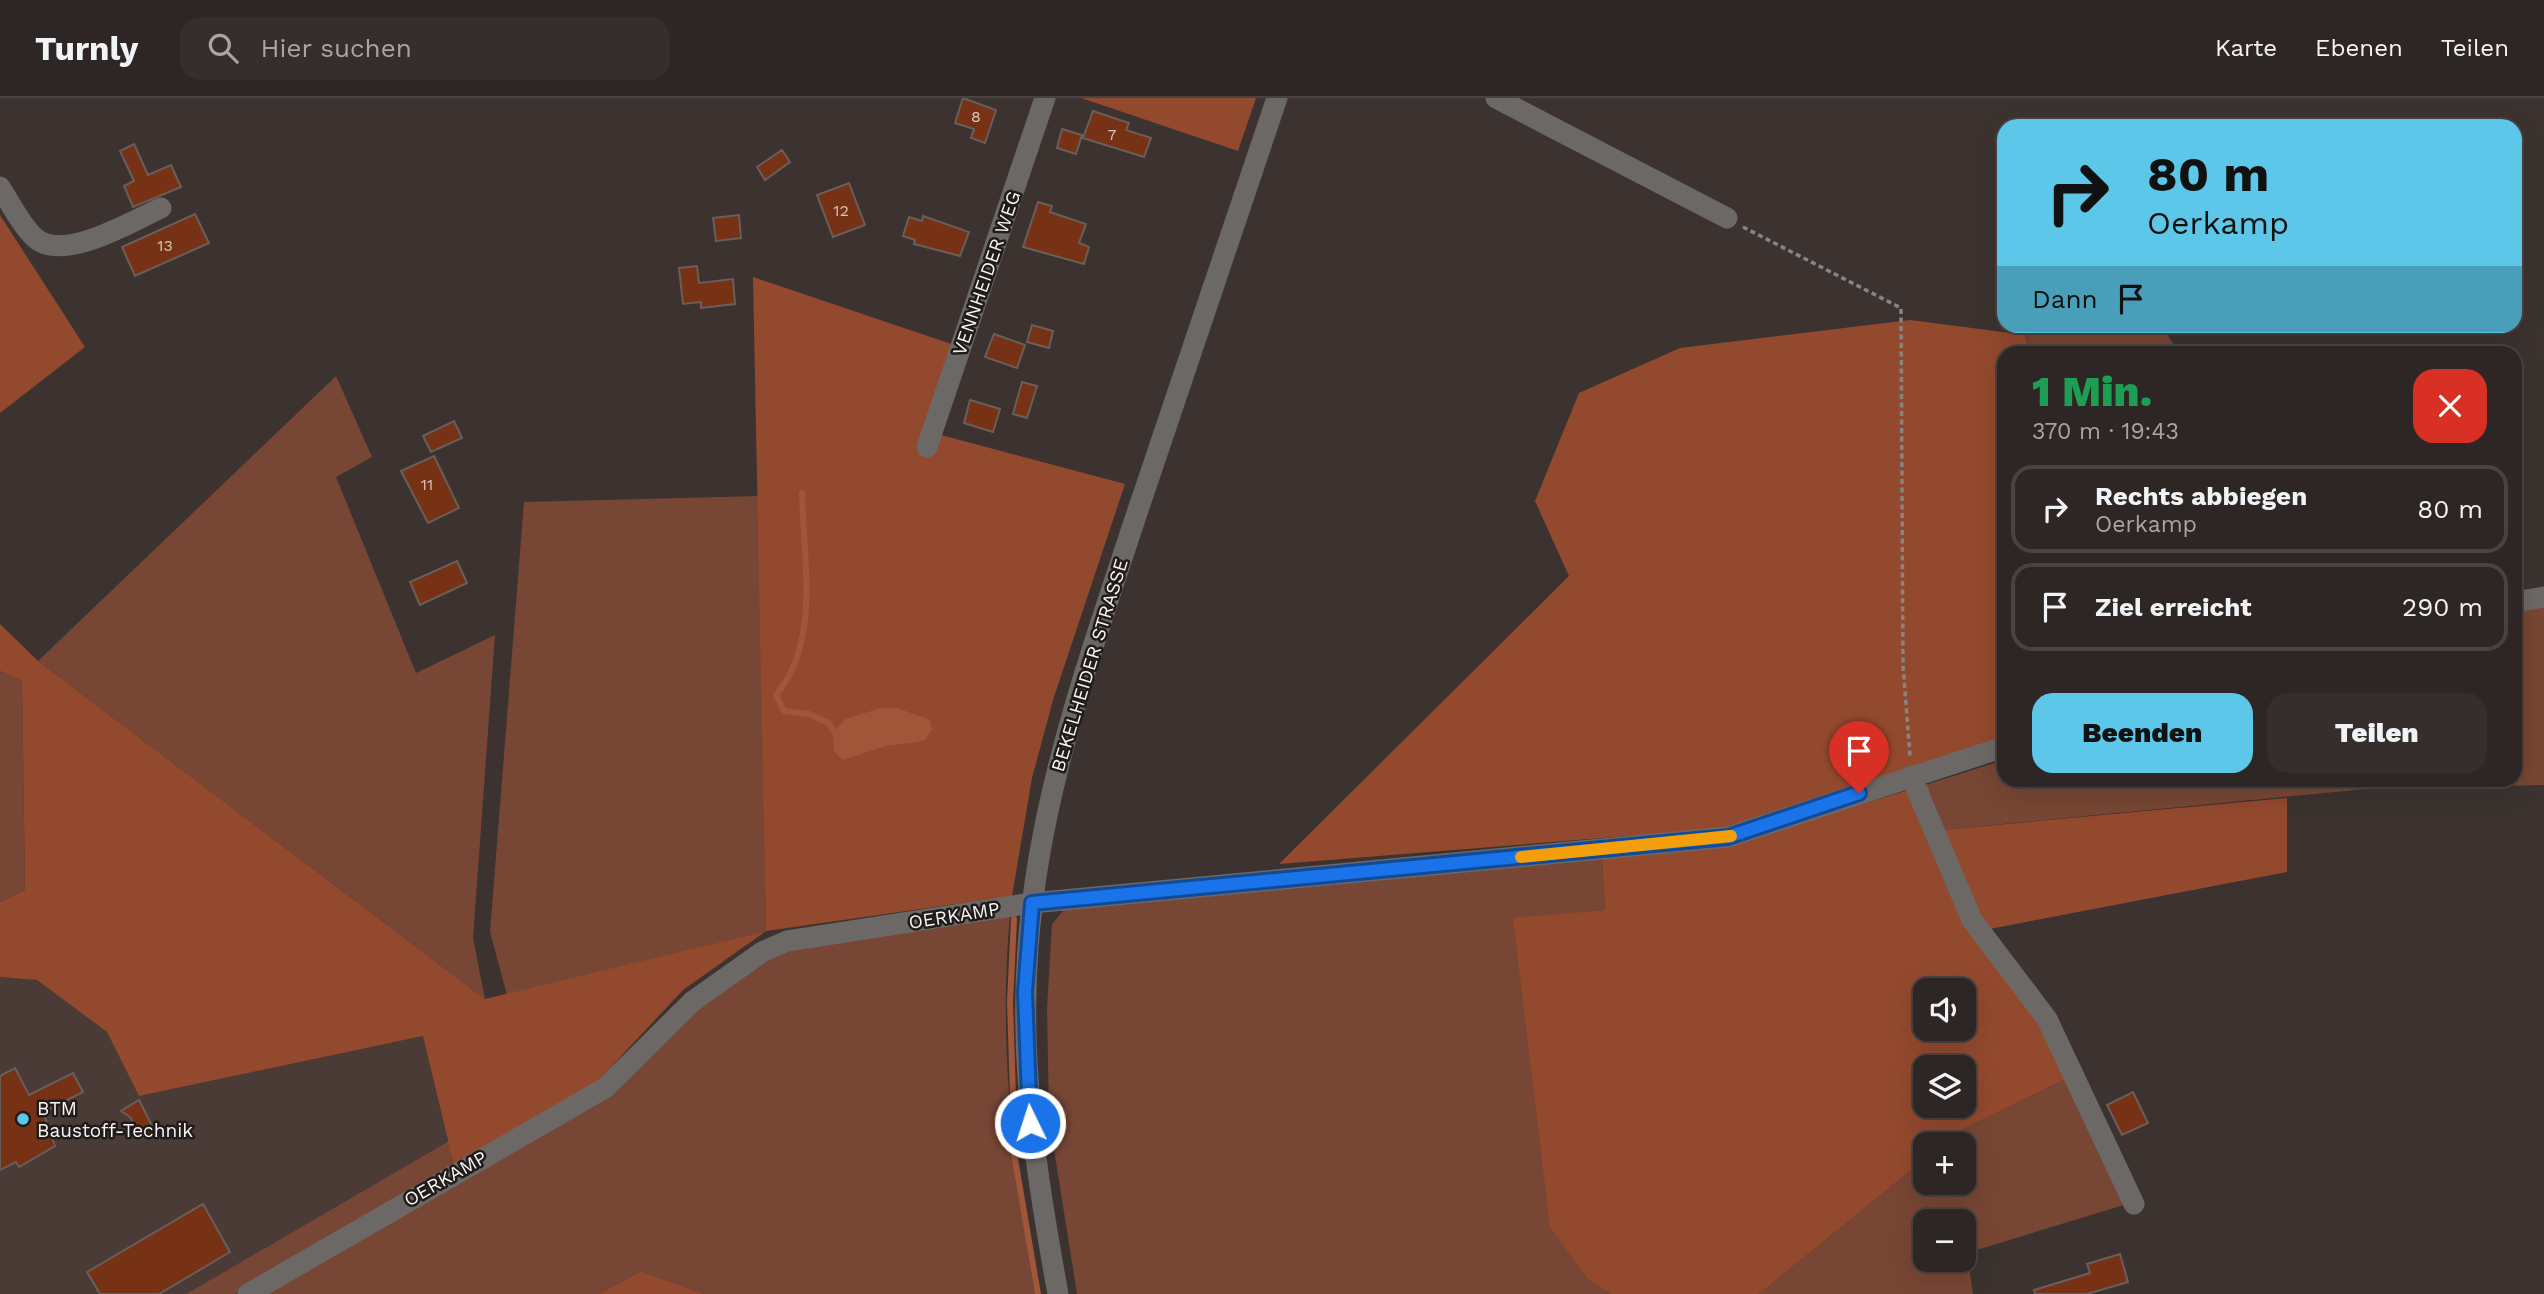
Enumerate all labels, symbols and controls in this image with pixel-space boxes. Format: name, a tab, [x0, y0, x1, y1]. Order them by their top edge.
search box	[180, 17, 670, 80]
text: Turnly	[35, 29, 138, 68]
icon: search	[204, 29, 242, 67]
text: Hier suchen	[260, 33, 412, 63]
text: Karte	[2215, 34, 2277, 62]
text: Ebenen	[2315, 34, 2403, 62]
text: Teilen	[2441, 34, 2509, 62]
house number: 8	[971, 107, 981, 126]
house number: 7	[1108, 125, 1117, 144]
text: 80 m	[2147, 145, 2269, 203]
icon: right	[2032, 147, 2123, 238]
street label: VENNHEIDER WEG	[948, 188, 1025, 358]
house number: 12	[833, 201, 849, 220]
text: Oerkamp	[2147, 204, 2289, 242]
house number: 13	[157, 236, 173, 255]
icon: arrive	[2112, 280, 2150, 318]
text: Dann	[2032, 284, 2098, 314]
text: 1 Min.	[2032, 367, 2152, 416]
button: close	[2413, 369, 2487, 443]
text: 370 m · 19:43	[2032, 418, 2179, 445]
house number: 11	[421, 475, 433, 494]
text: Rechts abbiegen	[2095, 481, 2307, 511]
icon: right	[2036, 490, 2074, 528]
text: 80 m	[2417, 494, 2483, 524]
text: Oerkamp	[2095, 511, 2197, 538]
street label: BEKELHEIDER STRASSE	[1046, 556, 1133, 775]
icon: arrive	[2036, 588, 2074, 626]
text: Ziel erreicht	[2095, 592, 2252, 622]
text: 290 m	[2402, 592, 2483, 622]
button: Beenden	[2032, 693, 2253, 773]
button: Teilen	[2267, 693, 2487, 773]
pin	[1829, 721, 1889, 793]
icon: arrive	[1840, 732, 1878, 770]
street label: OERKAMP	[907, 897, 1001, 934]
map controls	[1913, 978, 1976, 1272]
button: sound	[1913, 978, 1976, 1041]
button: layers	[1913, 1055, 1976, 1118]
position arrow	[993, 1086, 1067, 1160]
place label: BTM Baustoff-Technik	[37, 1097, 193, 1142]
marker: BTM Baustoff-Technik	[15, 1111, 31, 1127]
button: +	[1913, 1132, 1976, 1195]
street label: OERKAMP	[400, 1146, 491, 1211]
button: −	[1913, 1209, 1976, 1272]

